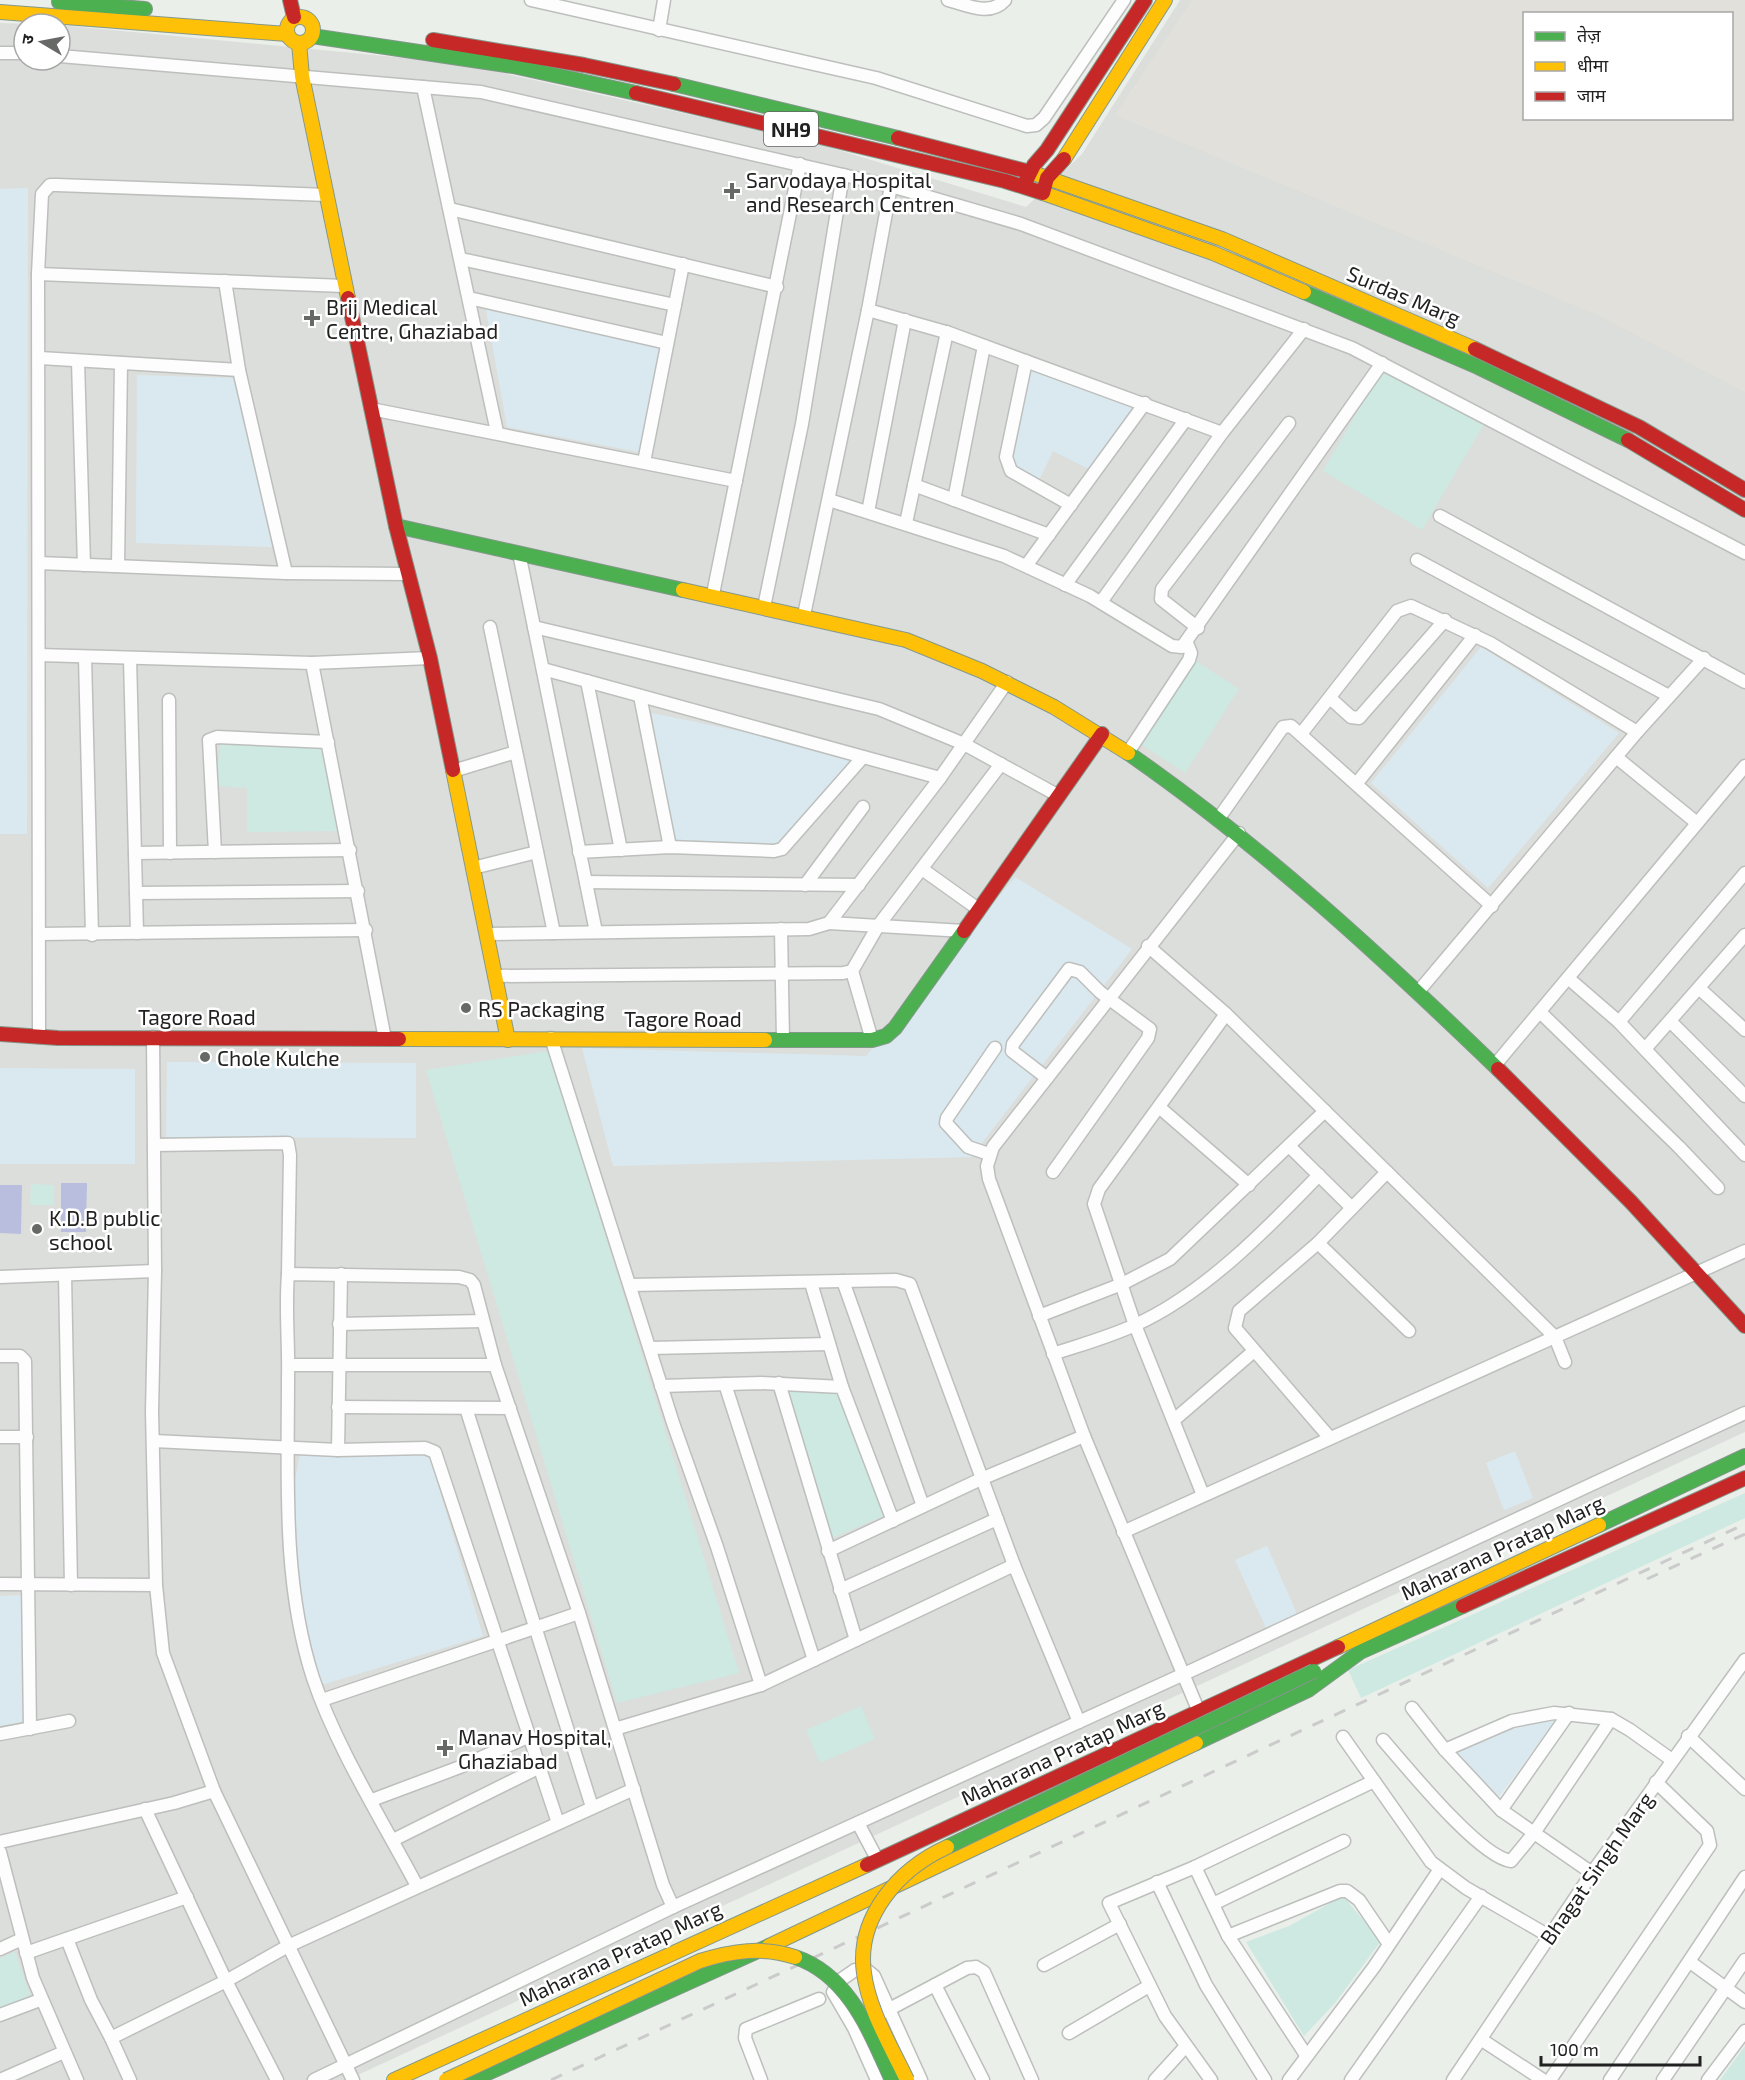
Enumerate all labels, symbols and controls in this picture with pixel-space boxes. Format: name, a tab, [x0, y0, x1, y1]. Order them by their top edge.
north arrow	[12, 12, 72, 72]
legend	[1523, 12, 1733, 120]
text: तेज़	[1577, 24, 1601, 46]
text: उ	[17, 32, 37, 46]
text: धीमा	[1577, 54, 1608, 76]
text: जाम	[1577, 84, 1607, 106]
road number: NH9	[764, 112, 818, 146]
place label: Sarvodaya Hospital and Research Centren	[746, 167, 954, 216]
marker: Sarvodaya Hospital and Research Centren	[723, 182, 741, 200]
street label: Surdas Marg	[1343, 260, 1465, 330]
place label: Brij Medical Centre, Ghaziabad	[326, 294, 498, 343]
marker: Brij Medical Centre, Ghaziabad	[303, 309, 321, 327]
place label: RS Packaging	[478, 996, 605, 1021]
marker: RS Packaging	[459, 1001, 473, 1015]
street label: Tagore Road	[138, 1004, 256, 1029]
street label: Tagore Road	[624, 1006, 742, 1031]
place label: Chole Kulche	[217, 1045, 340, 1070]
marker: Chole Kulche	[198, 1050, 212, 1064]
place label: K.D.B public school	[49, 1205, 160, 1254]
marker: K.D.B public school	[30, 1222, 44, 1236]
street label: Maharana Pratap Marg	[1397, 1489, 1608, 1605]
street label: Maharana Pratap Marg	[957, 1694, 1168, 1810]
place label: Manav Hospital, Ghaziabad	[458, 1724, 612, 1773]
marker: Manav Hospital, Ghaziabad	[436, 1739, 454, 1757]
street label: Bhagat Singh Marg	[1534, 1787, 1658, 1949]
street label: Maharana Pratap Marg	[515, 1895, 726, 2011]
scale bar	[1541, 2029, 1700, 2067]
text: 100 m	[1550, 2038, 1599, 2060]

